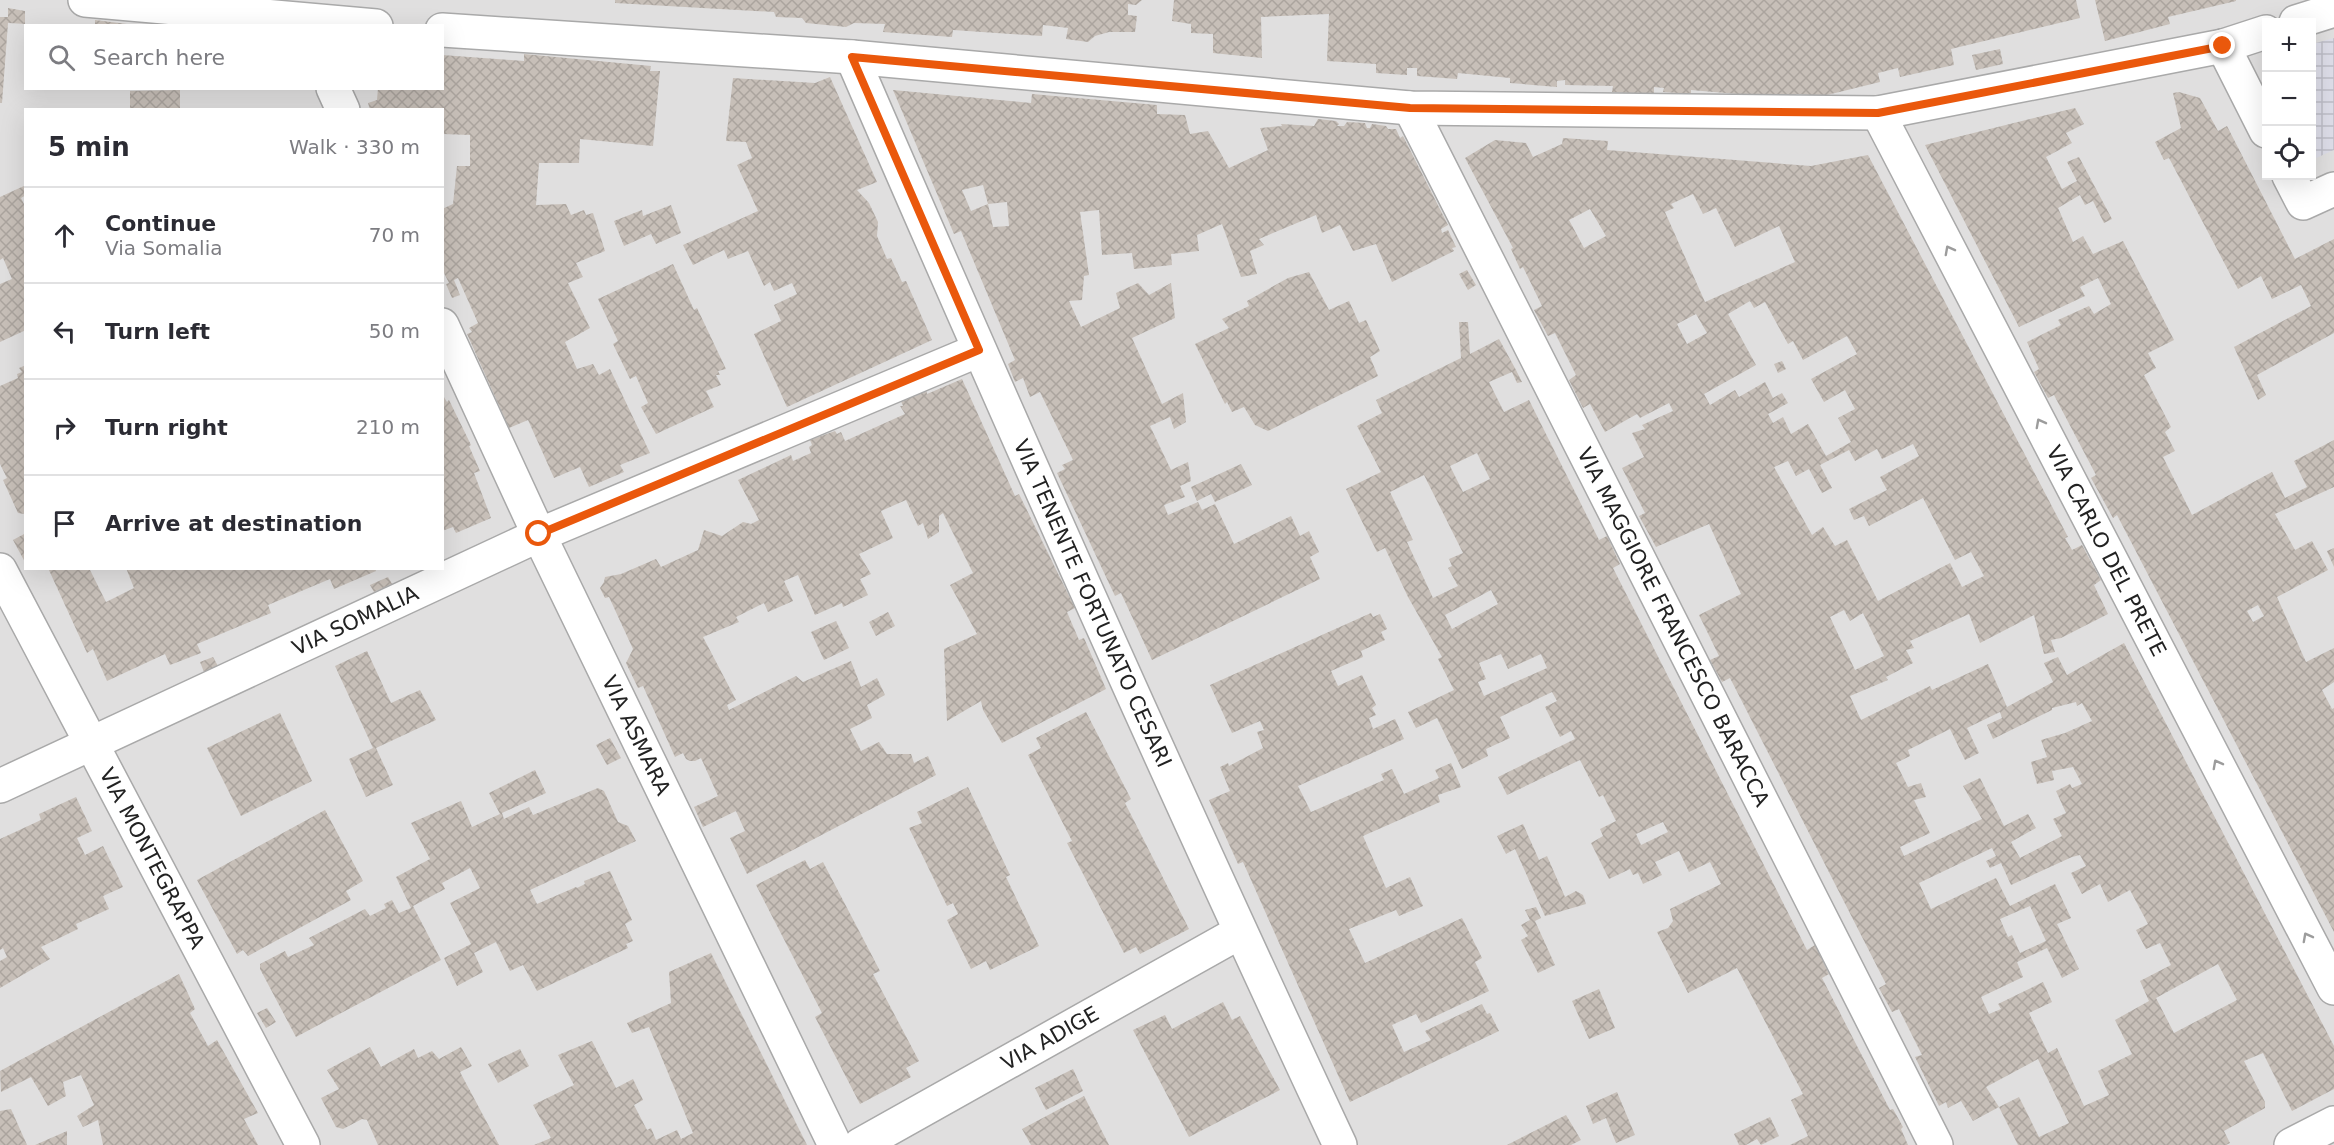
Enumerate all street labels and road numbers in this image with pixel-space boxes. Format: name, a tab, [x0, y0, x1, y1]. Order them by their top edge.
street label: VIA TENENTE FORTUNATO CESARI	[1009, 436, 1176, 771]
street label: VIA CARLO DEL PRETE	[2042, 442, 2171, 660]
street label: VIA MAGGIORE FRANCESCO BARACCA	[1572, 444, 1775, 811]
street label: VIA SOMALIA	[289, 581, 423, 660]
street label: VIA ASMARA	[597, 672, 676, 800]
street label: VIA MONTEGRAPPA	[95, 764, 210, 953]
street label: VIA ADIGE	[997, 1002, 1103, 1075]

